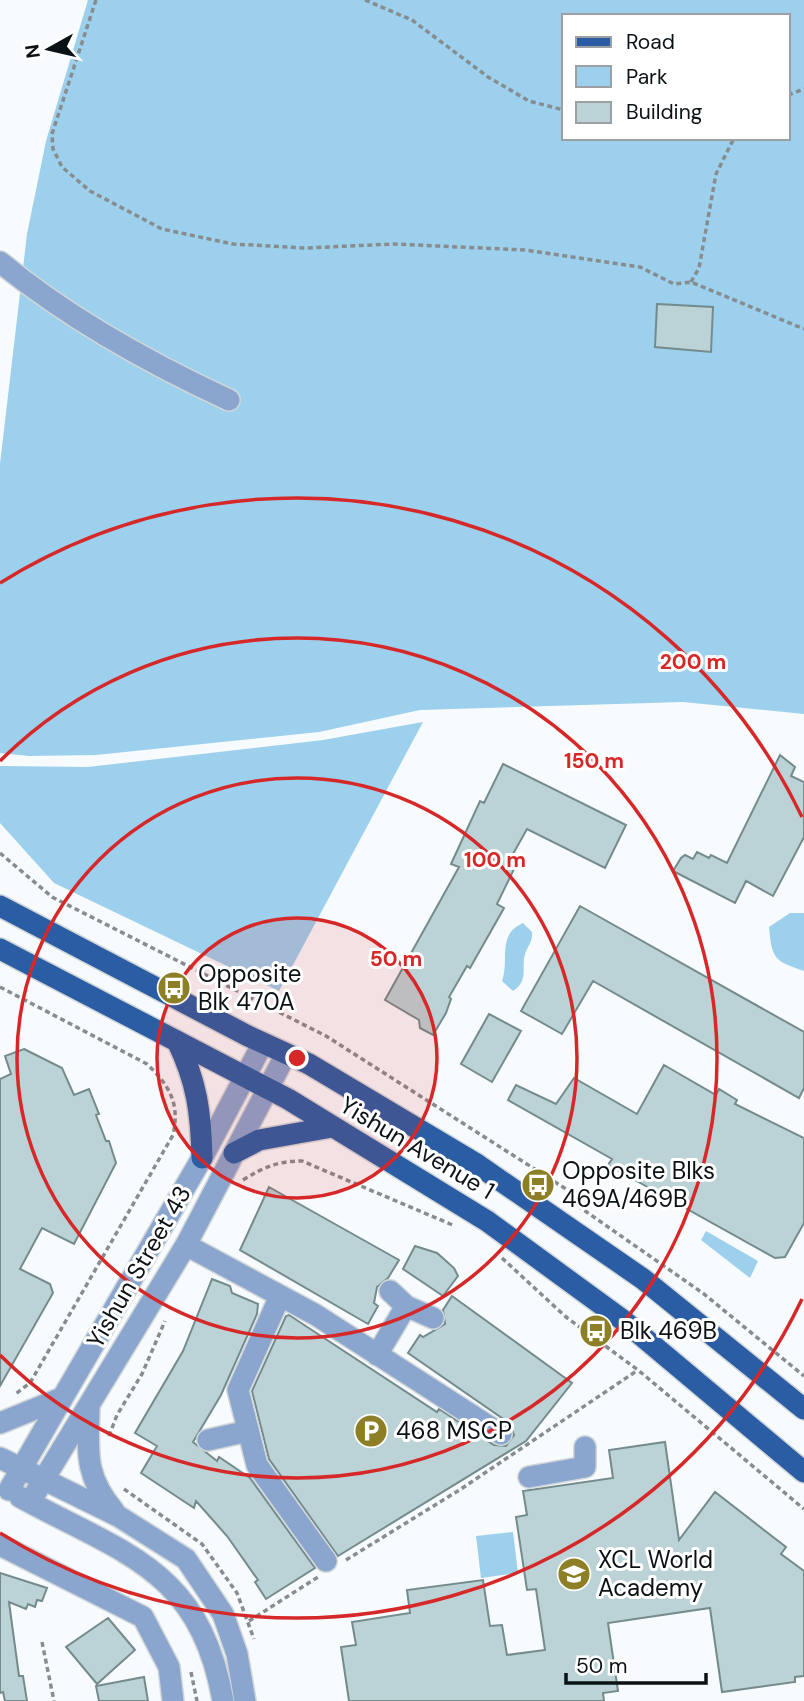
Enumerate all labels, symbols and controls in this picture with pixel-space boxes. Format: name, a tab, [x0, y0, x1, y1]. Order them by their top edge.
north arrow	[14, 14, 84, 84]
legend	[562, 14, 790, 140]
text: Road	[626, 28, 675, 56]
text: N	[19, 43, 46, 60]
text: Park	[626, 63, 668, 91]
text: Building	[626, 98, 703, 126]
text: 200 m	[660, 648, 726, 676]
text: 150 m	[564, 747, 624, 775]
text: 100 m	[464, 846, 526, 874]
text: 50 m	[370, 945, 422, 973]
place label: Opposite Blk 470A	[198, 958, 301, 1017]
bus stop icon: Opposite Blk 470A	[155, 969, 193, 1007]
centre of rings	[285, 1046, 309, 1070]
street label: Yishun Avenue 1	[334, 1089, 500, 1206]
place label: Opposite Blks 469A/469B	[562, 1155, 715, 1214]
bus stop icon: Opposite Blks 469A/469B	[519, 1166, 557, 1204]
street label: Yishun Street 43	[79, 1180, 198, 1354]
bus stop icon: Blk 469B	[577, 1312, 615, 1350]
place label: Blk 469B	[620, 1315, 717, 1346]
parking icon: 468 MSCP	[352, 1412, 390, 1450]
place label: 468 MSCP	[396, 1415, 512, 1446]
place label: XCL World Academy	[598, 1544, 713, 1603]
school or university icon: XCL World Academy	[555, 1555, 593, 1593]
scale bar	[566, 1642, 706, 1686]
text: 50 m	[576, 1652, 627, 1680]

